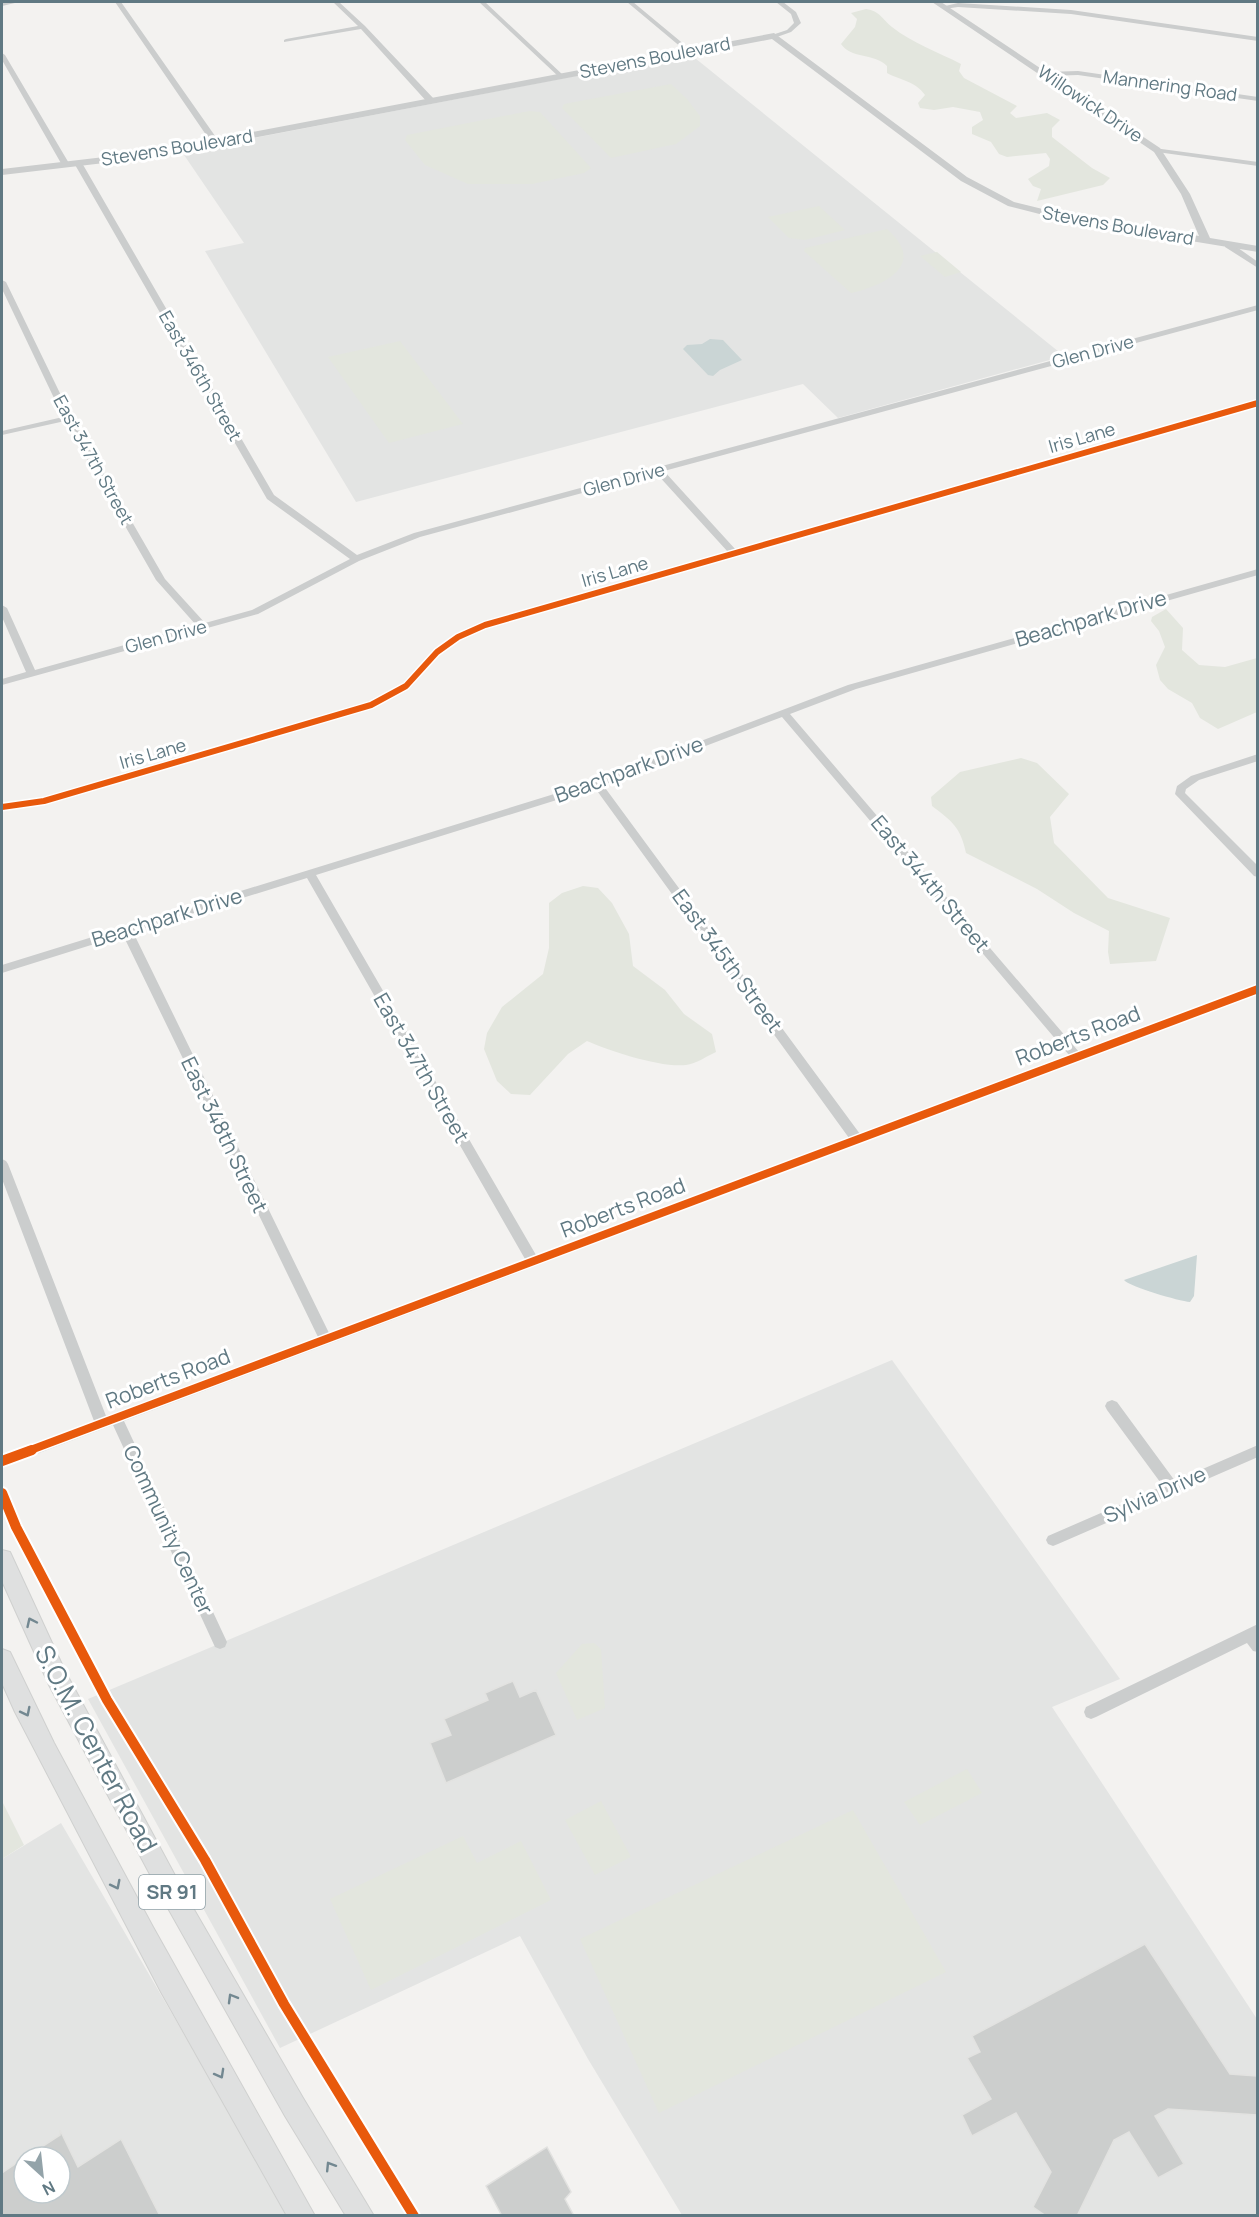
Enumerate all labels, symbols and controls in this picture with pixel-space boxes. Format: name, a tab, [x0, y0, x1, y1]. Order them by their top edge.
street label: Stevens Boulevard	[577, 31, 732, 83]
street label: Willowick Drive	[1033, 59, 1148, 147]
street label: Mannering Road	[1101, 64, 1239, 106]
street label: Stevens Boulevard	[99, 123, 254, 171]
street label: Stevens Boulevard	[1041, 200, 1196, 250]
street label: East 346th Street	[154, 306, 248, 445]
street label: Glen Drive	[1049, 329, 1136, 373]
street label: East 347th Street	[48, 391, 139, 529]
street label: Iris Lane	[1046, 416, 1118, 458]
street label: Glen Drive	[580, 457, 667, 501]
street label: Iris Lane	[579, 550, 651, 592]
street label: Beachpark Drive	[1012, 583, 1170, 653]
street label: Glen Drive	[122, 614, 209, 658]
street label: Beachpark Drive	[551, 729, 707, 809]
street label: Iris Lane	[117, 732, 189, 774]
street label: East 344th Street	[865, 809, 996, 958]
street label: Beachpark Drive	[88, 881, 245, 953]
street label: East 345th Street	[666, 883, 789, 1037]
street label: East 347th Street	[368, 988, 476, 1147]
street label: Roberts Road	[1011, 998, 1144, 1072]
street label: East 348th Street	[175, 1052, 275, 1217]
street label: Roberts Road	[556, 1170, 689, 1244]
street label: Roberts Road	[101, 1341, 234, 1415]
street label: Community Center	[117, 1440, 221, 1619]
street label: Sylvia Drive	[1099, 1459, 1210, 1529]
one-way arrow	[26, 1617, 38, 1628]
street label: S.O.M. Center Road	[27, 1639, 167, 1858]
one-way arrow	[19, 1705, 30, 1716]
road number: SR 91	[139, 1875, 205, 1909]
one-way arrow	[109, 1878, 120, 1889]
one-way arrow	[227, 1993, 239, 2004]
one-way arrow	[213, 2068, 224, 2078]
north arrow	[12, 2145, 72, 2205]
one-way arrow	[326, 2162, 338, 2172]
text: N	[39, 2176, 59, 2201]

